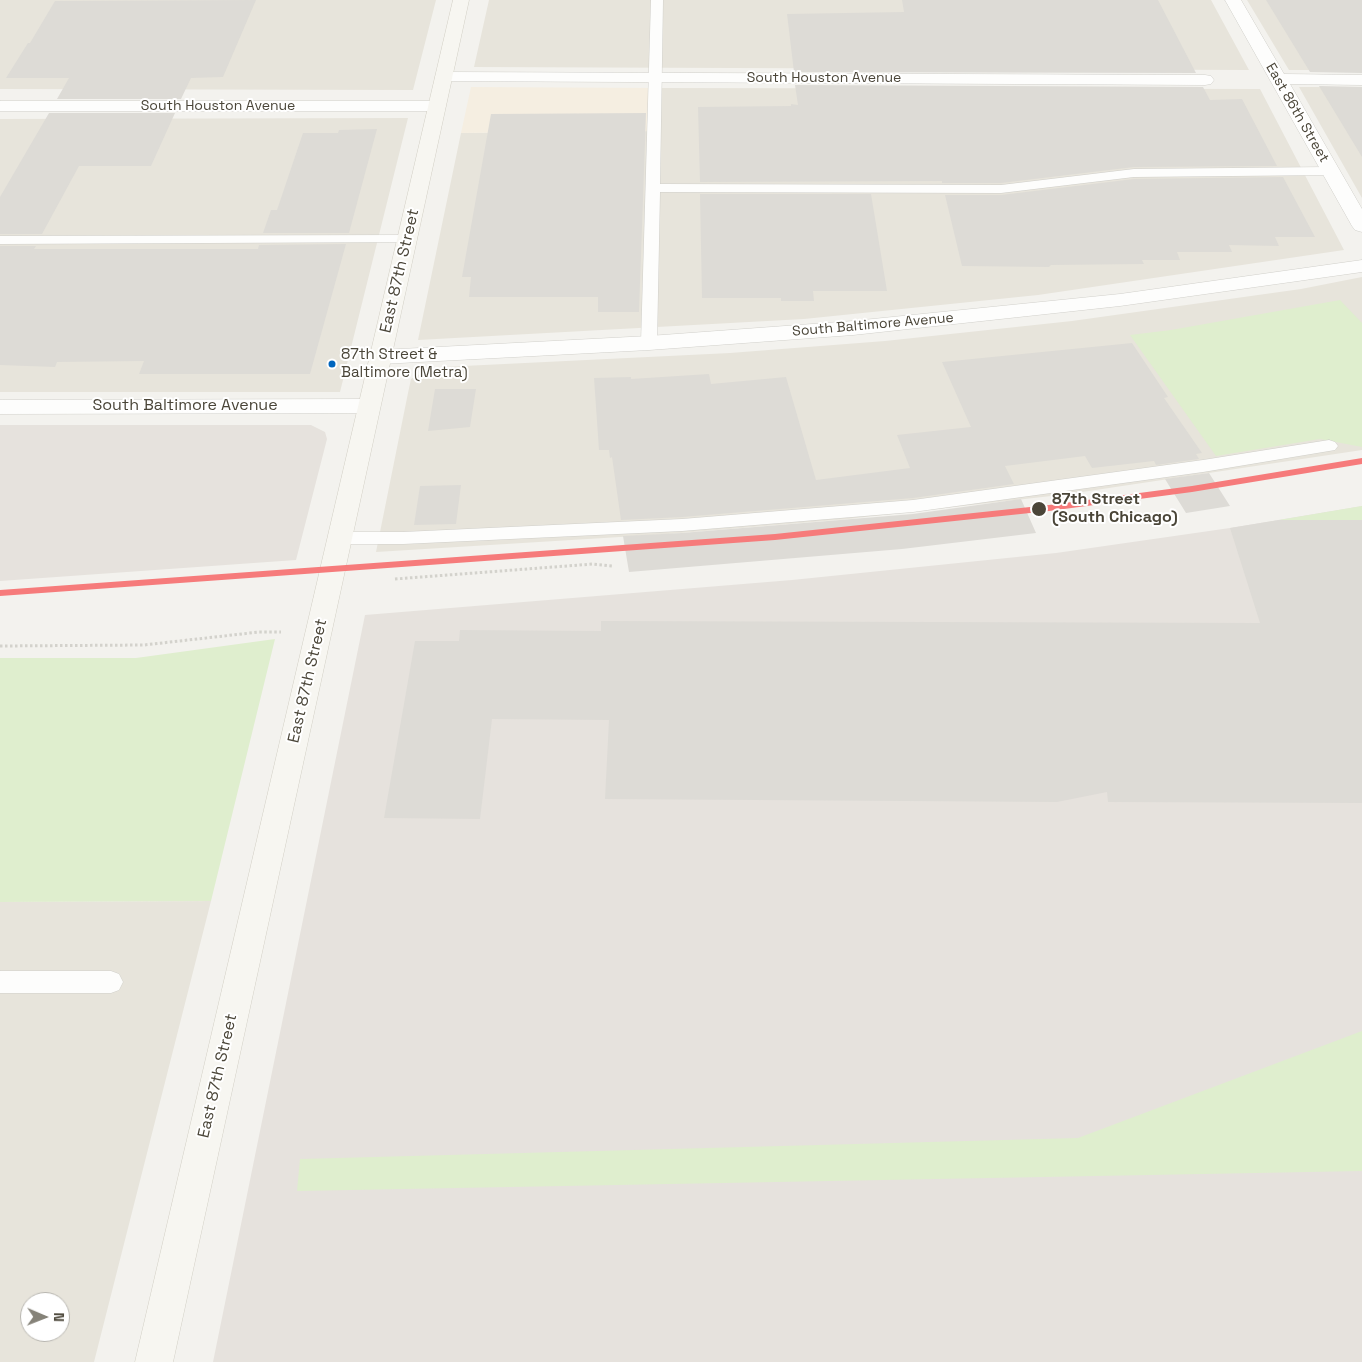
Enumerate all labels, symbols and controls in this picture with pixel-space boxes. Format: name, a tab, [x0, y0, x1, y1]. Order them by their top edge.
street label: East 86th Street	[1262, 60, 1332, 166]
street label: South Houston Avenue	[747, 70, 901, 86]
street label: South Houston Avenue	[141, 98, 295, 114]
street label: East 87th Street	[376, 207, 424, 335]
street label: South Baltimore Avenue	[792, 310, 954, 340]
place label: 87th Street & Baltimore (Metra)	[341, 346, 468, 381]
marker: 87th Street & Baltimore (Metra)	[327, 359, 337, 369]
street label: South Baltimore Avenue	[92, 396, 278, 416]
place label: 87th Street (South Chicago)	[1052, 490, 1178, 528]
marker: 87th Street (South Chicago)	[1030, 500, 1048, 518]
street label: East 87th Street	[284, 617, 332, 745]
street label: East 87th Street	[194, 1012, 242, 1140]
north arrow	[20, 1292, 70, 1342]
text: N	[50, 1312, 68, 1322]

